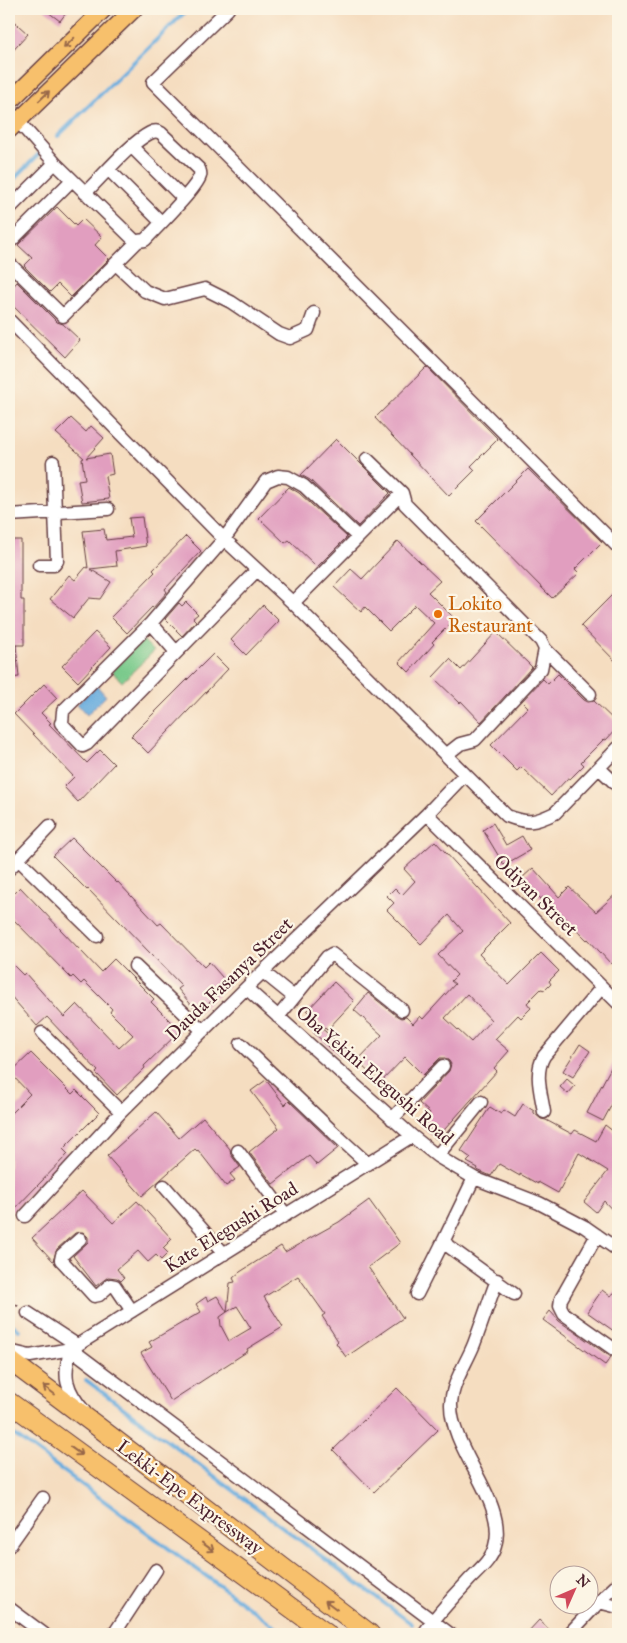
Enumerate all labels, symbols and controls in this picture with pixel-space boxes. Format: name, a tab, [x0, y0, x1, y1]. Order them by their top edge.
one-way arrow	[63, 37, 75, 49]
one-way arrow	[37, 90, 50, 102]
place label: Lokito Restaurant	[448, 592, 533, 637]
marker: Lokito Restaurant	[432, 608, 444, 620]
street label: Odiyan Street	[489, 849, 583, 941]
street label: Dauda Fasanya Street	[161, 912, 298, 1046]
street label: Oba Yekini Elegushi Road	[291, 1000, 459, 1151]
street label: Kate Elegushi Road	[160, 1176, 303, 1278]
one-way arrow	[43, 1384, 56, 1395]
street label: Lekki-Epe Expressway	[112, 1435, 268, 1560]
one-way arrow	[69, 1446, 83, 1457]
one-way arrow	[201, 1542, 215, 1552]
north arrow	[550, 1566, 600, 1616]
text: N	[573, 1571, 593, 1591]
one-way arrow	[325, 1599, 338, 1610]

